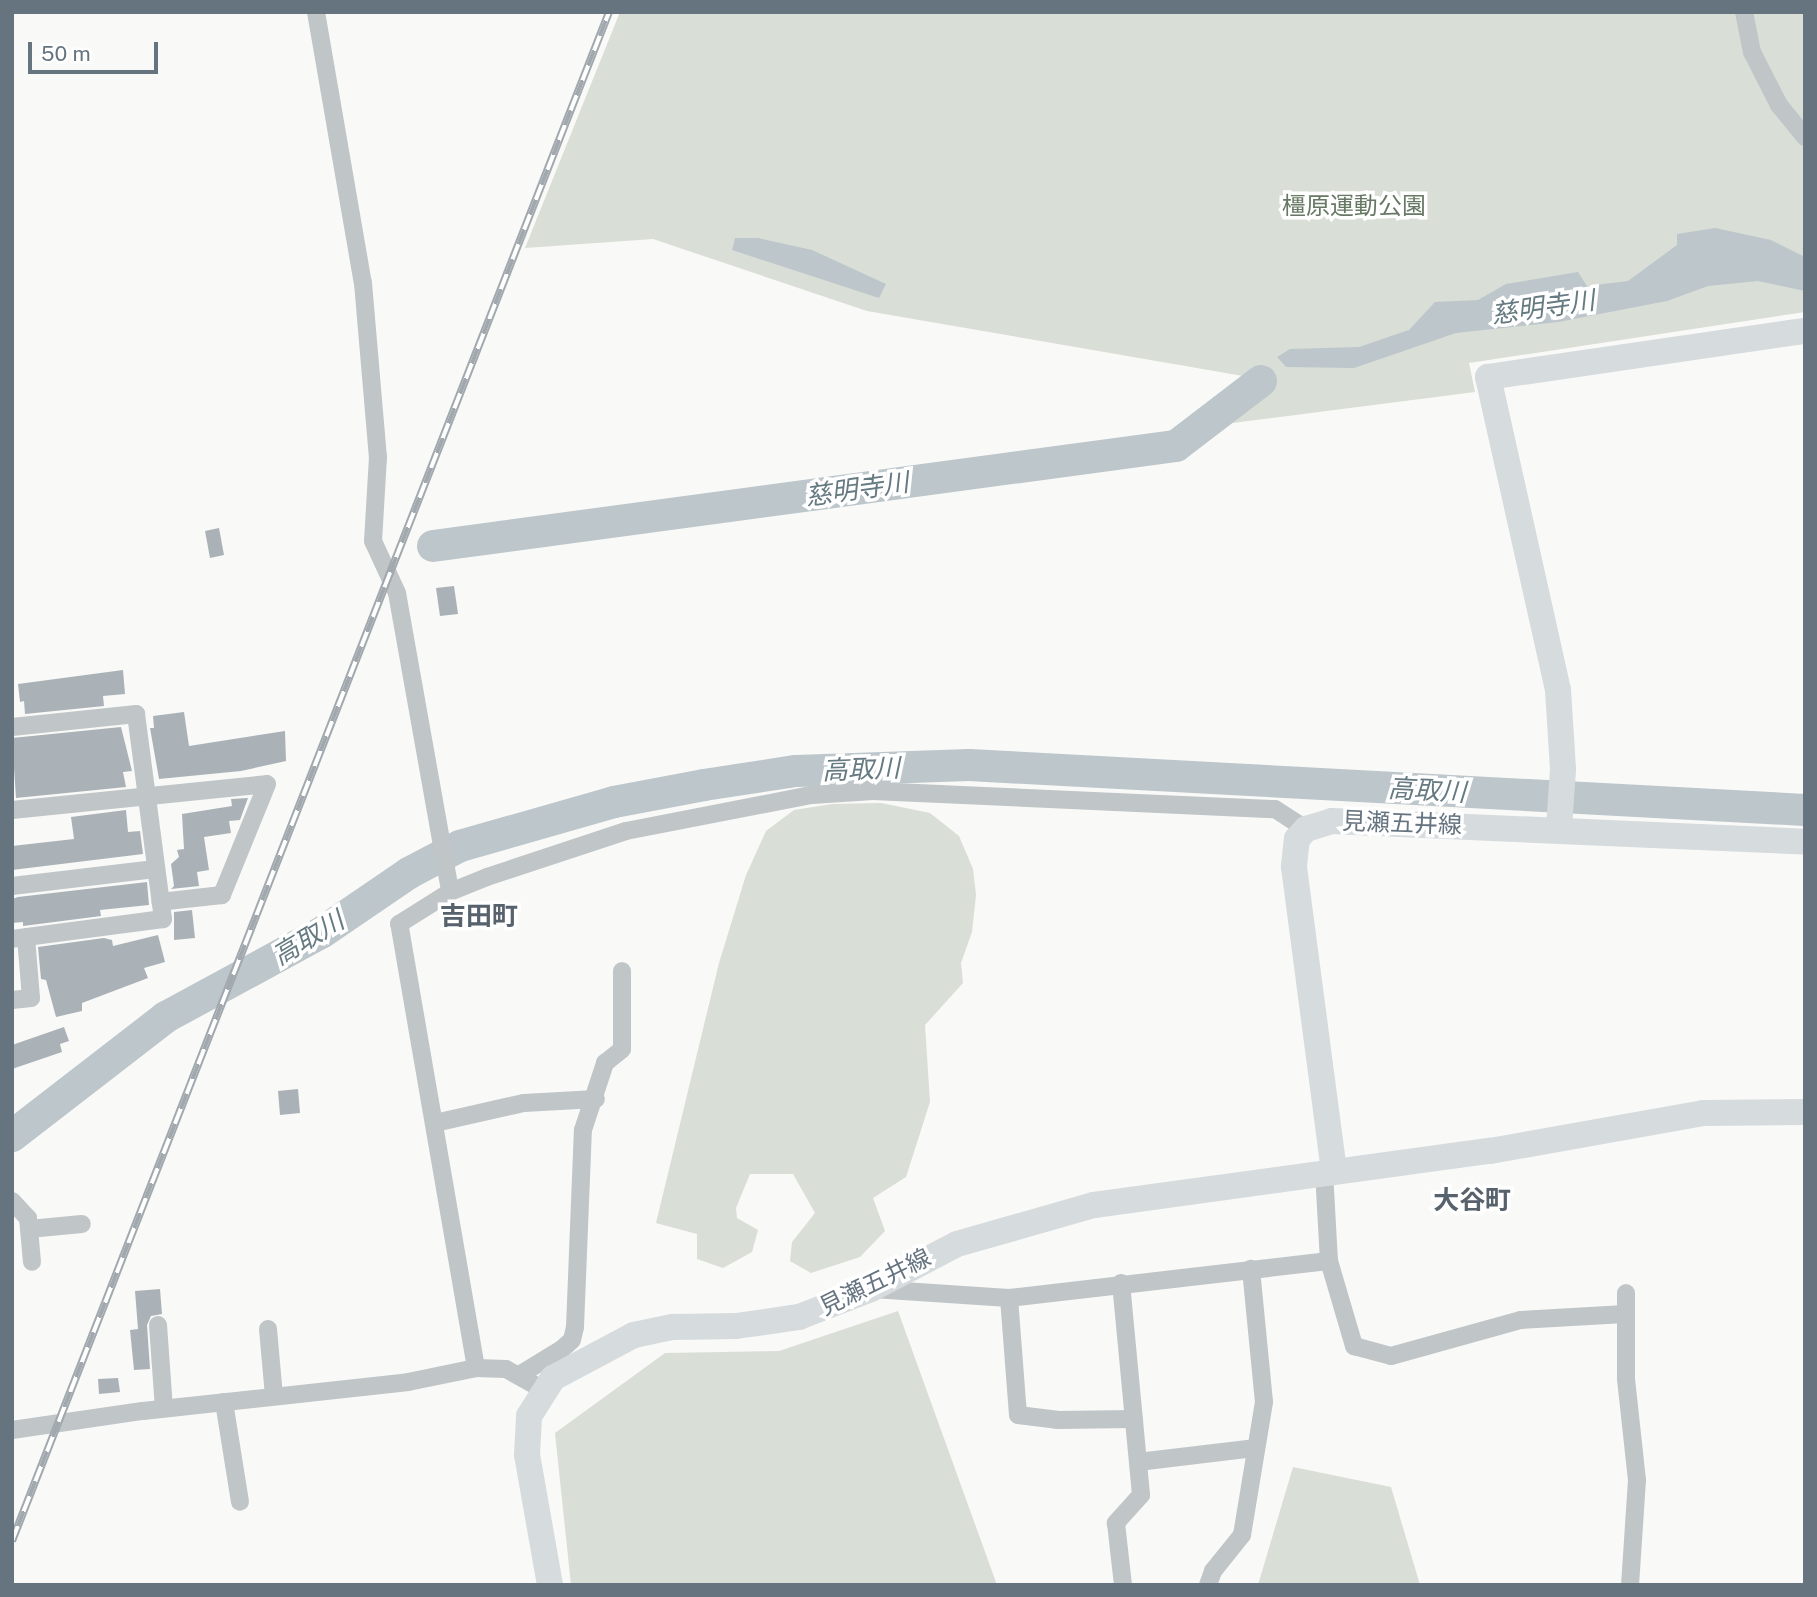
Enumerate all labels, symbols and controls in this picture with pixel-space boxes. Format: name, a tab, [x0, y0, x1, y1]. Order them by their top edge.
scale bar	[32, 28, 161, 72]
text: 50 m	[41, 41, 91, 66]
park label: 橿原運動公園	[1282, 192, 1426, 220]
water label: 慈明寺川	[1489, 284, 1597, 330]
water label: 慈明寺川	[803, 466, 911, 512]
water label: 高取川	[821, 752, 901, 786]
water label: 高取川	[1387, 772, 1467, 808]
street label: 見瀬五井線	[1342, 807, 1462, 839]
district label: 吉田町	[440, 900, 518, 932]
water label: 高取川	[267, 905, 349, 971]
district label: 大谷町	[1433, 1184, 1511, 1216]
street label: 見瀬五井線	[815, 1243, 935, 1321]

